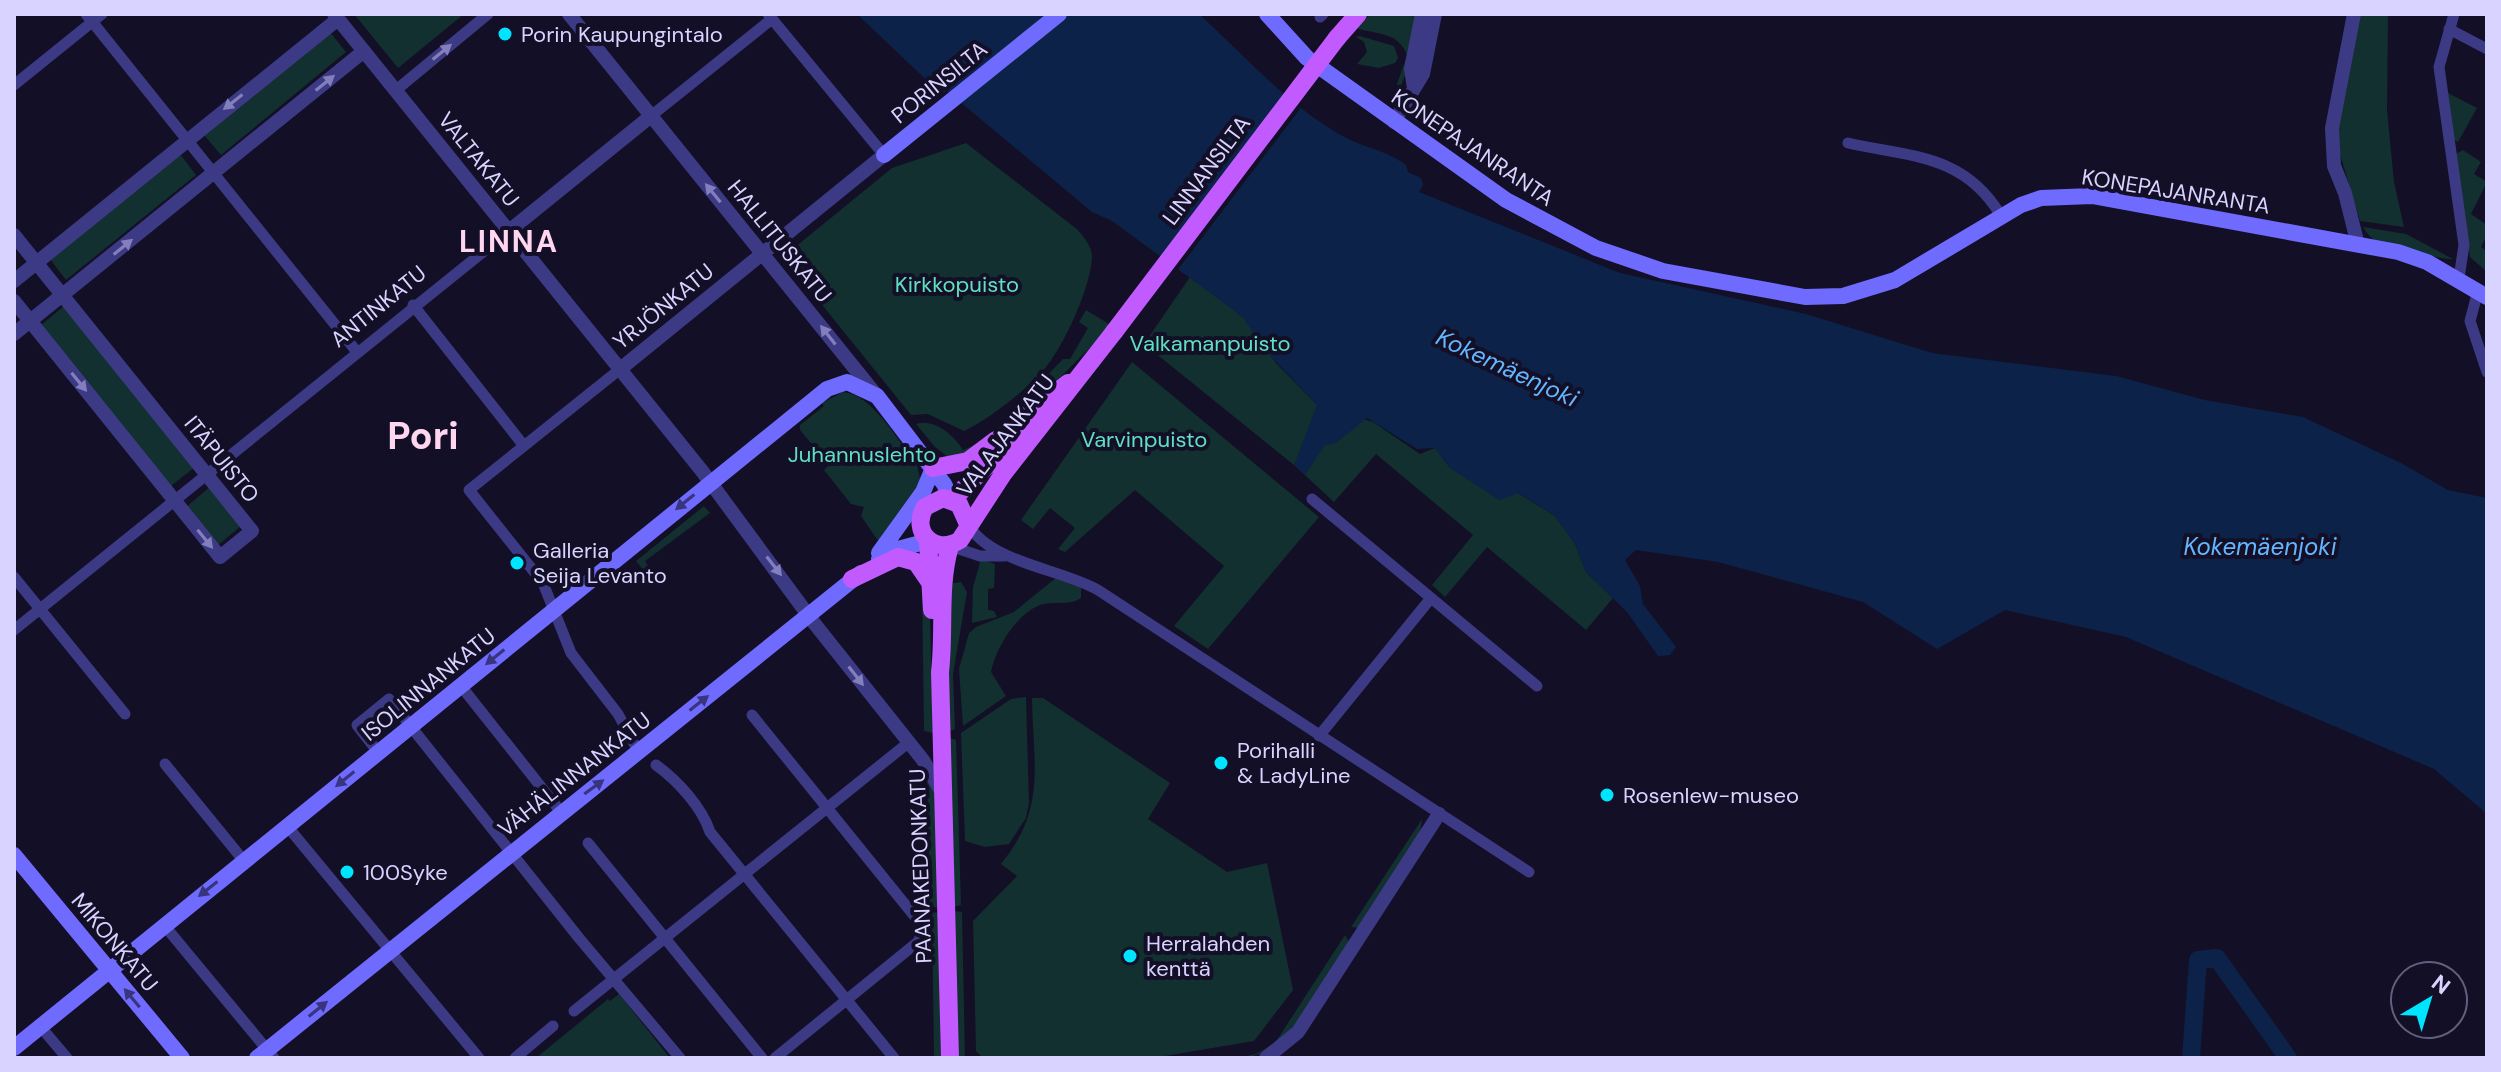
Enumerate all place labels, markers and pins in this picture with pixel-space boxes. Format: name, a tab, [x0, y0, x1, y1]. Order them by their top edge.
place label: Porin Kaupungintalo	[521, 20, 723, 49]
marker: Porin Kaupungintalo	[496, 25, 514, 43]
place label: Galleria Seija Levanto	[533, 536, 667, 590]
marker: Galleria Seija Levanto	[508, 554, 526, 572]
place label: Porihalli & LadyLine	[1237, 736, 1351, 790]
marker: Porihalli & LadyLine	[1212, 754, 1230, 772]
place label: Rosenlew-museo	[1623, 781, 1799, 810]
marker: Rosenlew-museo	[1598, 786, 1616, 804]
place label: 100Syke	[363, 858, 448, 887]
marker: 100Syke	[338, 863, 356, 881]
place label: Herralahden kenttä	[1146, 929, 1270, 983]
marker: Herralahden kenttä	[1121, 947, 1139, 965]

